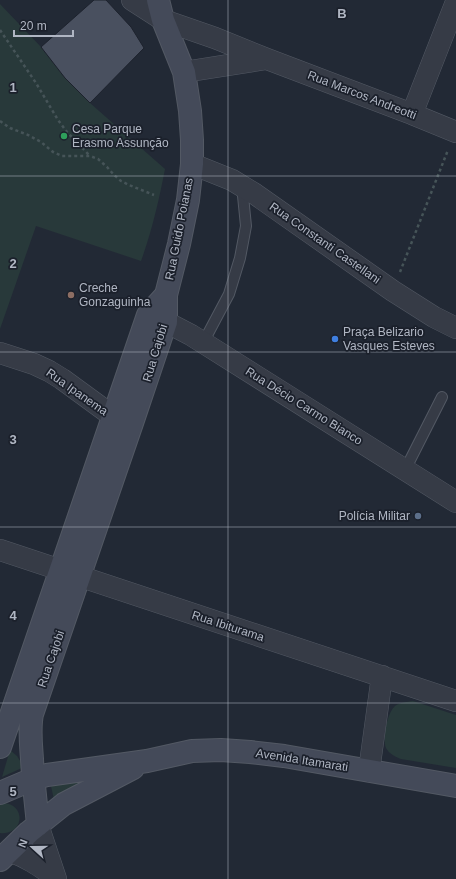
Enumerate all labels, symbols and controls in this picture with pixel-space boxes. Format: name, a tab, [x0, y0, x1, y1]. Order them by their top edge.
text: B	[337, 6, 347, 21]
scale bar	[14, 12, 73, 38]
text: 20 m	[20, 19, 47, 33]
street label: Rua Marcos Andreotti	[306, 68, 418, 122]
text: 1	[9, 80, 17, 95]
place label: Cesa Parque Erasmo Assunçăo	[72, 122, 169, 150]
marker: Cesa Parque Erasmo Assunçăo	[59, 131, 69, 141]
street label: Rua Guido Poianas	[162, 177, 196, 281]
street label: Rua Constanti Castellani	[267, 199, 383, 287]
text: 2	[9, 256, 17, 271]
place label: Creche Gonzaguinha	[79, 281, 151, 309]
marker: Creche Gonzaguinha	[66, 290, 76, 300]
street label: Rua Cajobi	[140, 323, 170, 383]
place label: Praça Belizario Vasques Esteves	[343, 325, 435, 353]
marker: Praça Belizario Vasques Esteves	[330, 334, 340, 344]
street label: Rua Décio Carmo Bianco	[243, 364, 365, 448]
street label: Rua Ipanema	[43, 366, 111, 419]
text: 3	[9, 432, 17, 447]
place label: Polícia Militar	[339, 509, 410, 523]
marker: Polícia Militar	[413, 511, 423, 521]
text: 4	[9, 608, 17, 623]
street label: Rua Ibiturama	[190, 608, 266, 644]
street label: Rua Cajobi	[35, 629, 67, 689]
street label: Avenida Itamarati	[255, 746, 349, 774]
text: 5	[9, 784, 17, 799]
north arrow	[12, 827, 52, 867]
text: N	[16, 838, 30, 849]

